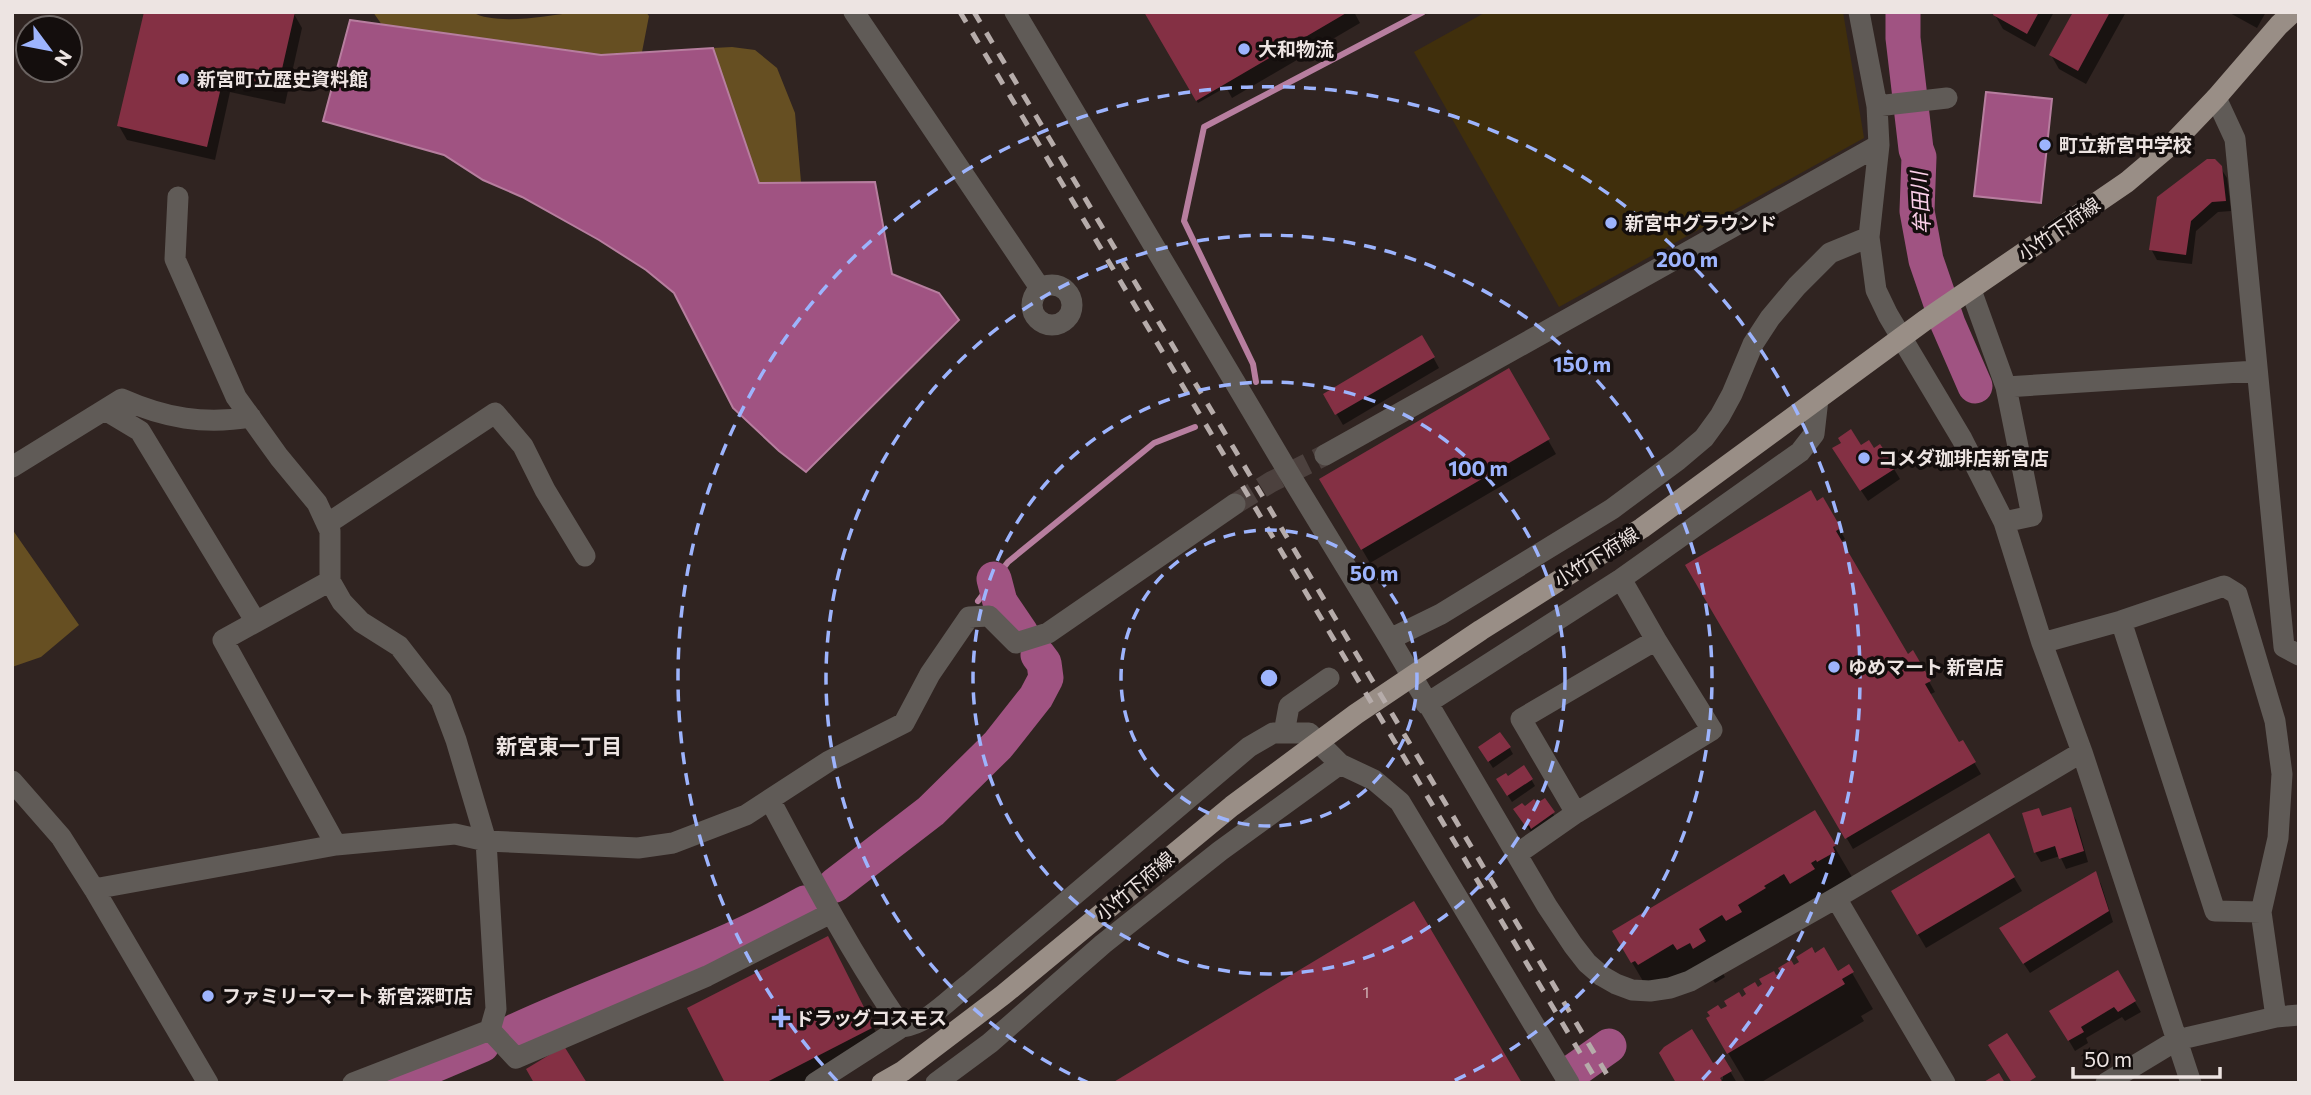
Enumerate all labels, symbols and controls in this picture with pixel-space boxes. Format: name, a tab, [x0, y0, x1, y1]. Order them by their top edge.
north arrow	[14, 14, 84, 84]
place label: 大和物流	[1258, 37, 1334, 60]
marker: 大和物流	[1236, 41, 1252, 57]
text: N	[50, 46, 77, 70]
place label: 新宮町立歴史資料館	[197, 67, 368, 90]
marker: 新宮町立歴史資料館	[175, 71, 191, 87]
place label: 町立新宮中学校	[2059, 133, 2192, 156]
marker: 町立新宮中学校	[2037, 137, 2053, 153]
water label: 牟田川	[1905, 169, 1934, 235]
street label: 小竹下府線	[2013, 192, 2104, 265]
place label: 新宮中グラウンド	[1625, 211, 1777, 234]
marker: 新宮中グラウンド	[1603, 215, 1619, 231]
text: 200 m	[1656, 246, 1718, 271]
text: 150 m	[1553, 351, 1611, 376]
place label: コメダ珈琲店新宮店	[1878, 446, 2049, 469]
marker: コメダ珈琲店新宮店	[1856, 450, 1872, 466]
text: 100 m	[1448, 455, 1508, 480]
street label: 小竹下府線	[1549, 522, 1642, 592]
text: 50 m	[1350, 560, 1398, 585]
place label: ゆめマート 新宮店	[1848, 655, 2004, 678]
marker: ゆめマート 新宮店	[1826, 659, 1842, 675]
centre of rings	[1257, 666, 1281, 690]
district label: 新宮東一丁目	[496, 733, 622, 758]
street label: 小竹下府線	[1091, 846, 1178, 925]
house number: 1	[1363, 982, 1369, 1001]
place label: ファミリーマート 新宮深町店	[222, 984, 473, 1007]
marker: ファミリーマート 新宮深町店	[200, 988, 216, 1004]
place label: ドラッグコスモス	[795, 1006, 947, 1029]
marker: ドラッグコスモス	[773, 1010, 789, 1026]
scale bar	[2073, 1036, 2220, 1080]
text: 50 m	[2084, 1046, 2132, 1071]

